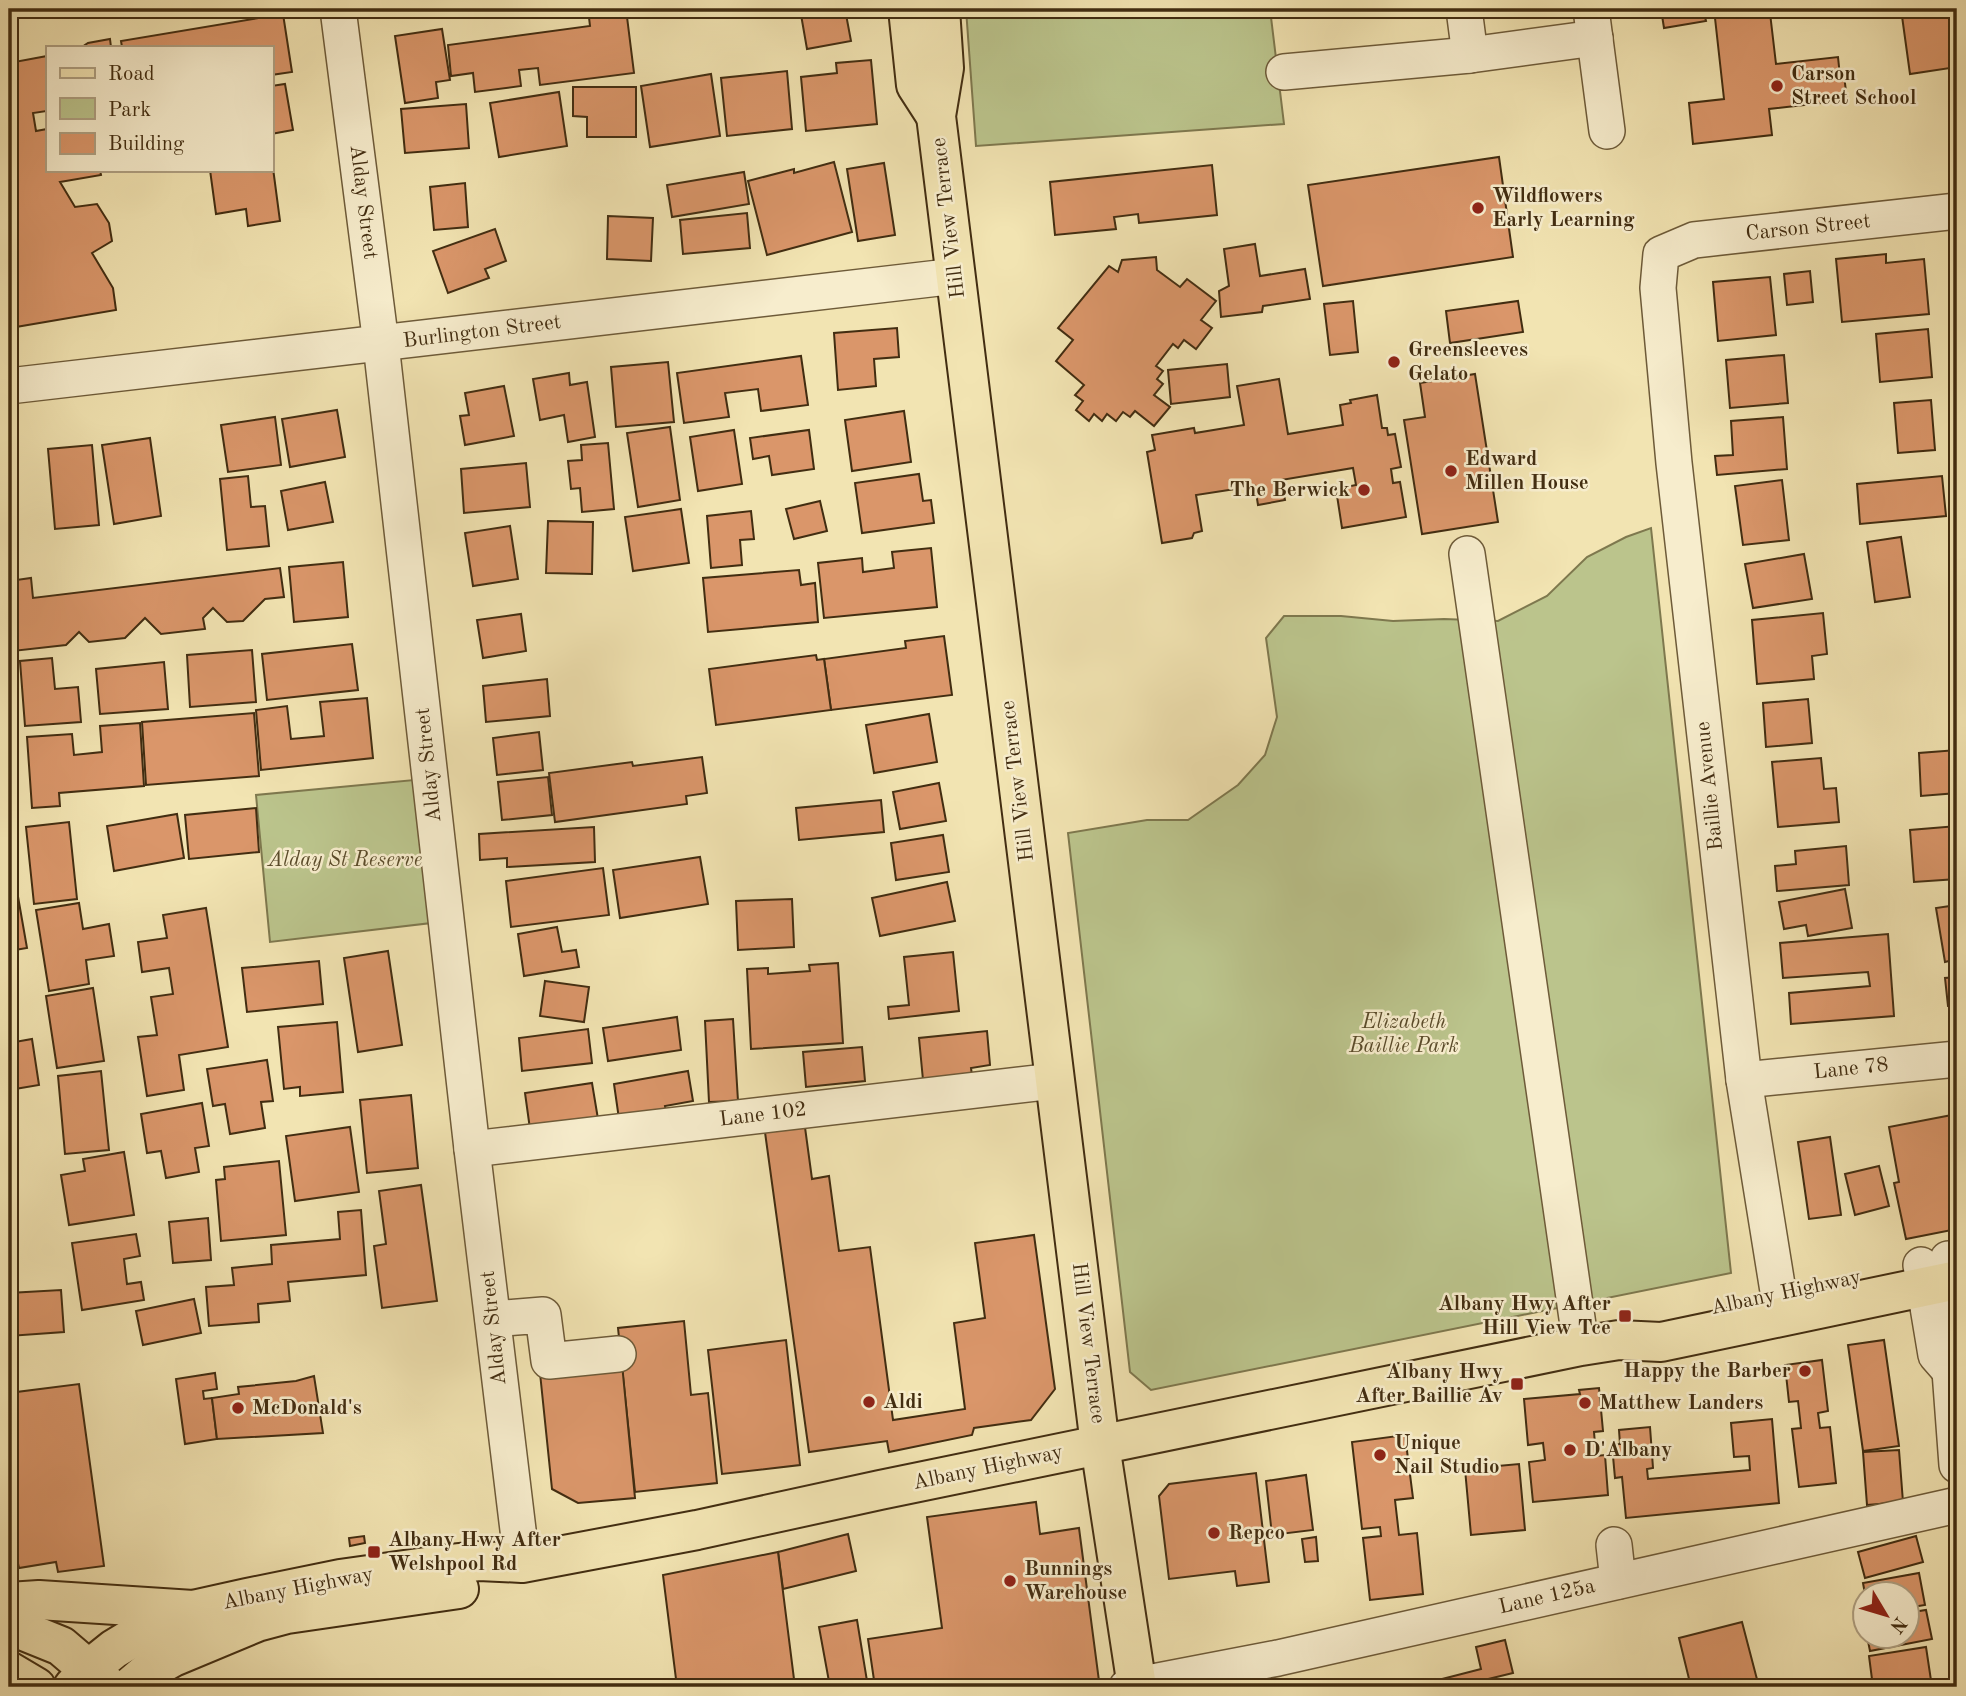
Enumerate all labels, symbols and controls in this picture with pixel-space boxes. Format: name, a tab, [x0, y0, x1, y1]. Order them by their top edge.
legend	[46, 46, 273, 172]
text: Road	[108, 64, 155, 85]
place label: Carson Street School	[1791, 64, 1916, 109]
marker: Carson Street School	[1769, 78, 1785, 94]
text: Park	[108, 100, 151, 121]
text: Building	[108, 134, 185, 155]
street label: Hill View Terrace	[929, 136, 969, 300]
street label: Alday Street	[346, 143, 380, 261]
place label: Wildflowers Early Learning	[1492, 186, 1635, 231]
marker: Wildflowers Early Learning	[1470, 200, 1486, 216]
street label: Carson Street	[1745, 211, 1871, 245]
street label: Burlington Street	[402, 312, 562, 352]
place label: Greensleeves Gelato	[1408, 340, 1528, 385]
marker: Greensleeves Gelato	[1386, 354, 1402, 370]
place label: Edward Millen House	[1465, 449, 1589, 494]
marker: Edward Millen House	[1443, 463, 1459, 479]
place label: The Berwick	[1229, 480, 1350, 501]
marker: The Berwick	[1356, 482, 1372, 498]
street label: Hill View Terrace	[998, 699, 1038, 863]
street label: Alday Street	[413, 707, 445, 823]
street label: Baillie Avenue	[1693, 720, 1727, 852]
park label: Alday St Reserve	[267, 850, 422, 871]
park label: Elizabeth Baillie Park	[1348, 1012, 1459, 1057]
street label: Lane 78	[1812, 1055, 1890, 1083]
street label: Lane 102	[718, 1099, 808, 1131]
street label: Hill View Terrace	[1068, 1261, 1108, 1425]
street label: Albany Highway	[1709, 1267, 1863, 1319]
street label: Alday Street	[478, 1270, 510, 1386]
place label: Albany Hwy After Hill View Tce	[1438, 1294, 1611, 1339]
marker: Albany Hwy After Hill View Tce	[1617, 1308, 1633, 1324]
place label: Happy the Barber	[1623, 1361, 1791, 1382]
place label: Albany Hwy After Baillie Av	[1355, 1362, 1503, 1407]
marker: Happy the Barber	[1797, 1363, 1813, 1379]
marker: Albany Hwy After Baillie Av	[1509, 1376, 1525, 1392]
place label: Aldi	[883, 1392, 923, 1413]
place label: Matthew Landers	[1599, 1393, 1763, 1414]
marker: Aldi	[861, 1394, 877, 1410]
marker: Matthew Landers	[1577, 1395, 1593, 1411]
place label: McDonald's	[252, 1398, 362, 1419]
marker: McDonald's	[230, 1400, 246, 1416]
place label: Unique Nail Studio	[1394, 1433, 1500, 1478]
place label: D'Albany	[1584, 1440, 1672, 1461]
street label: Albany Highway	[911, 1442, 1065, 1494]
marker: D'Albany	[1562, 1442, 1578, 1458]
marker: Unique Nail Studio	[1372, 1447, 1388, 1463]
place label: Repco	[1228, 1523, 1285, 1544]
marker: Repco	[1206, 1525, 1222, 1541]
place label: Albany Hwy After Welshpool Rd	[388, 1530, 561, 1575]
marker: Albany Hwy After Welshpool Rd	[366, 1544, 382, 1560]
place label: Bunnings Warehouse	[1024, 1559, 1127, 1604]
street label: Albany Highway	[221, 1564, 375, 1614]
marker: Bunnings Warehouse	[1002, 1573, 1018, 1589]
street label: Lane 125a	[1497, 1576, 1597, 1618]
north arrow	[1850, 1580, 1920, 1650]
text: N	[1885, 1612, 1909, 1636]

